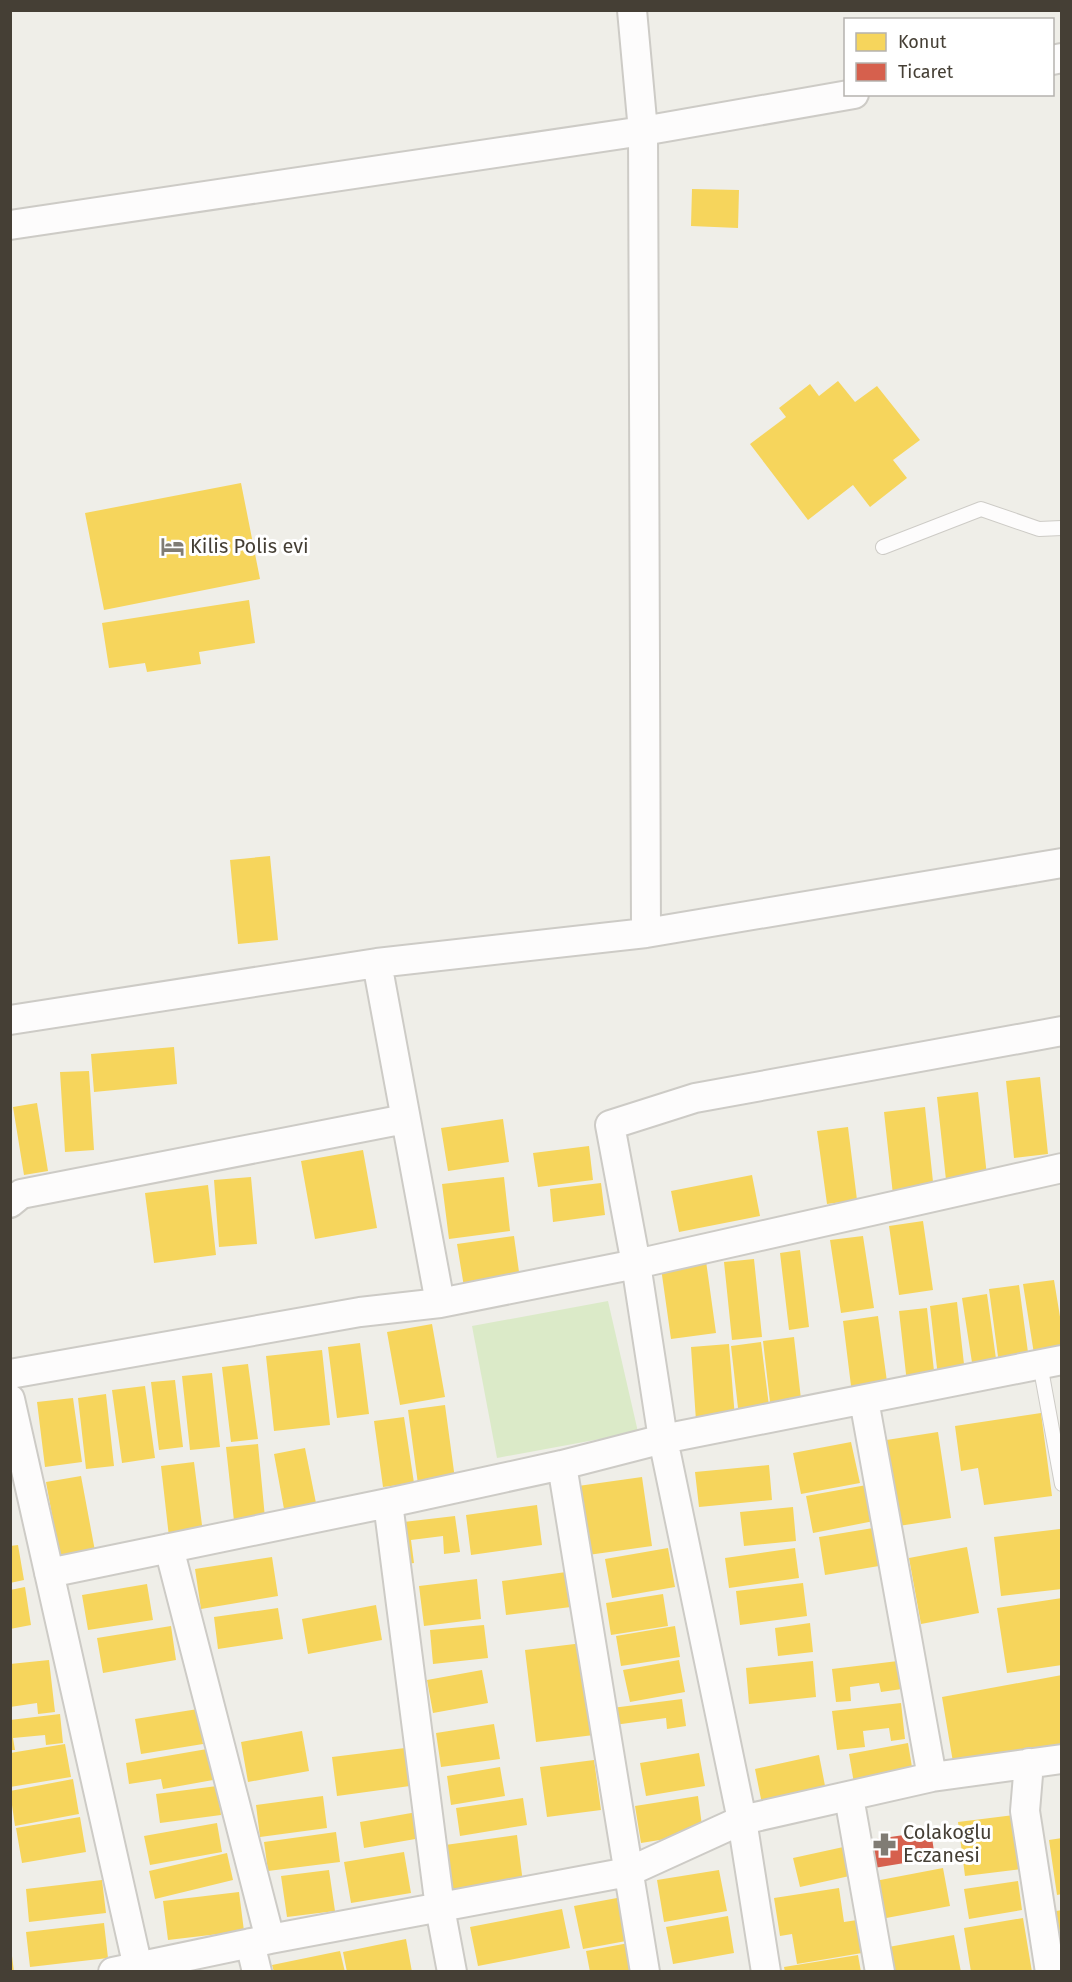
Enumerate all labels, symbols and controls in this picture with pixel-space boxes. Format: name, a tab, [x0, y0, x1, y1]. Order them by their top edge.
legend	[844, 18, 1054, 96]
text: Konut	[898, 31, 947, 53]
text: Ticaret	[898, 61, 954, 83]
hotel icon: Kilis Polis evi	[159, 533, 185, 559]
place label: Kilis Polis evi	[190, 534, 309, 558]
place label: Colakoglu Eczanesi	[903, 1820, 992, 1867]
pharmacy icon: Colakoglu Eczanesi	[872, 1831, 898, 1857]

